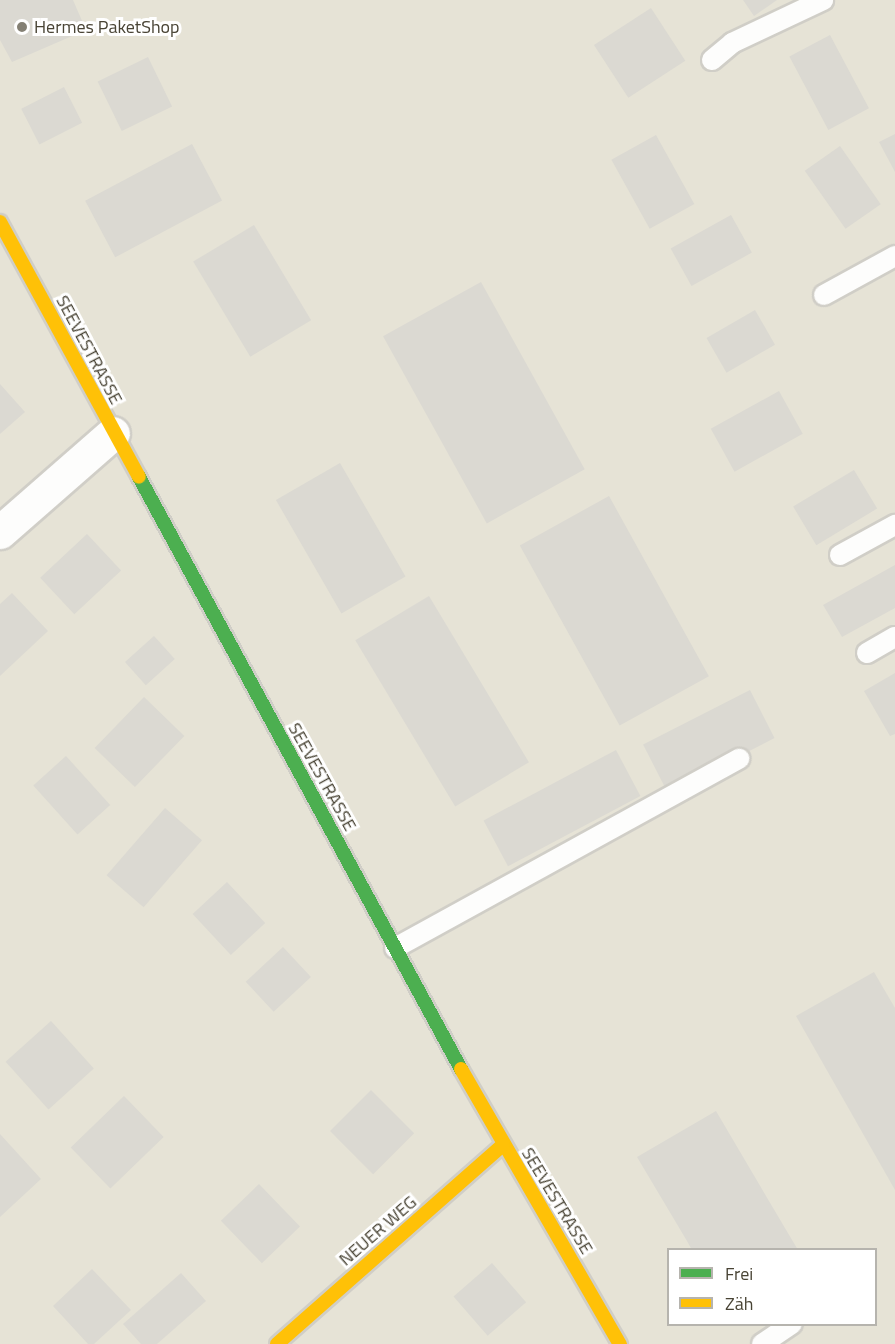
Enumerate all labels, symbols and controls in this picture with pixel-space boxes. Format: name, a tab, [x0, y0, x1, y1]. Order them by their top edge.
place label: Hermes PaketShop	[34, 16, 180, 38]
marker: Hermes PaketShop	[15, 20, 29, 34]
street label: SEEVESTRASSE	[51, 292, 127, 408]
street label: SEEVESTRASSE	[283, 719, 361, 835]
street label: SEEVESTRASSE	[517, 1144, 597, 1258]
street label: NEUER WEG	[335, 1192, 421, 1270]
legend	[667, 1248, 877, 1326]
text: Frei	[725, 1260, 753, 1287]
text: Zäh	[725, 1290, 753, 1317]

